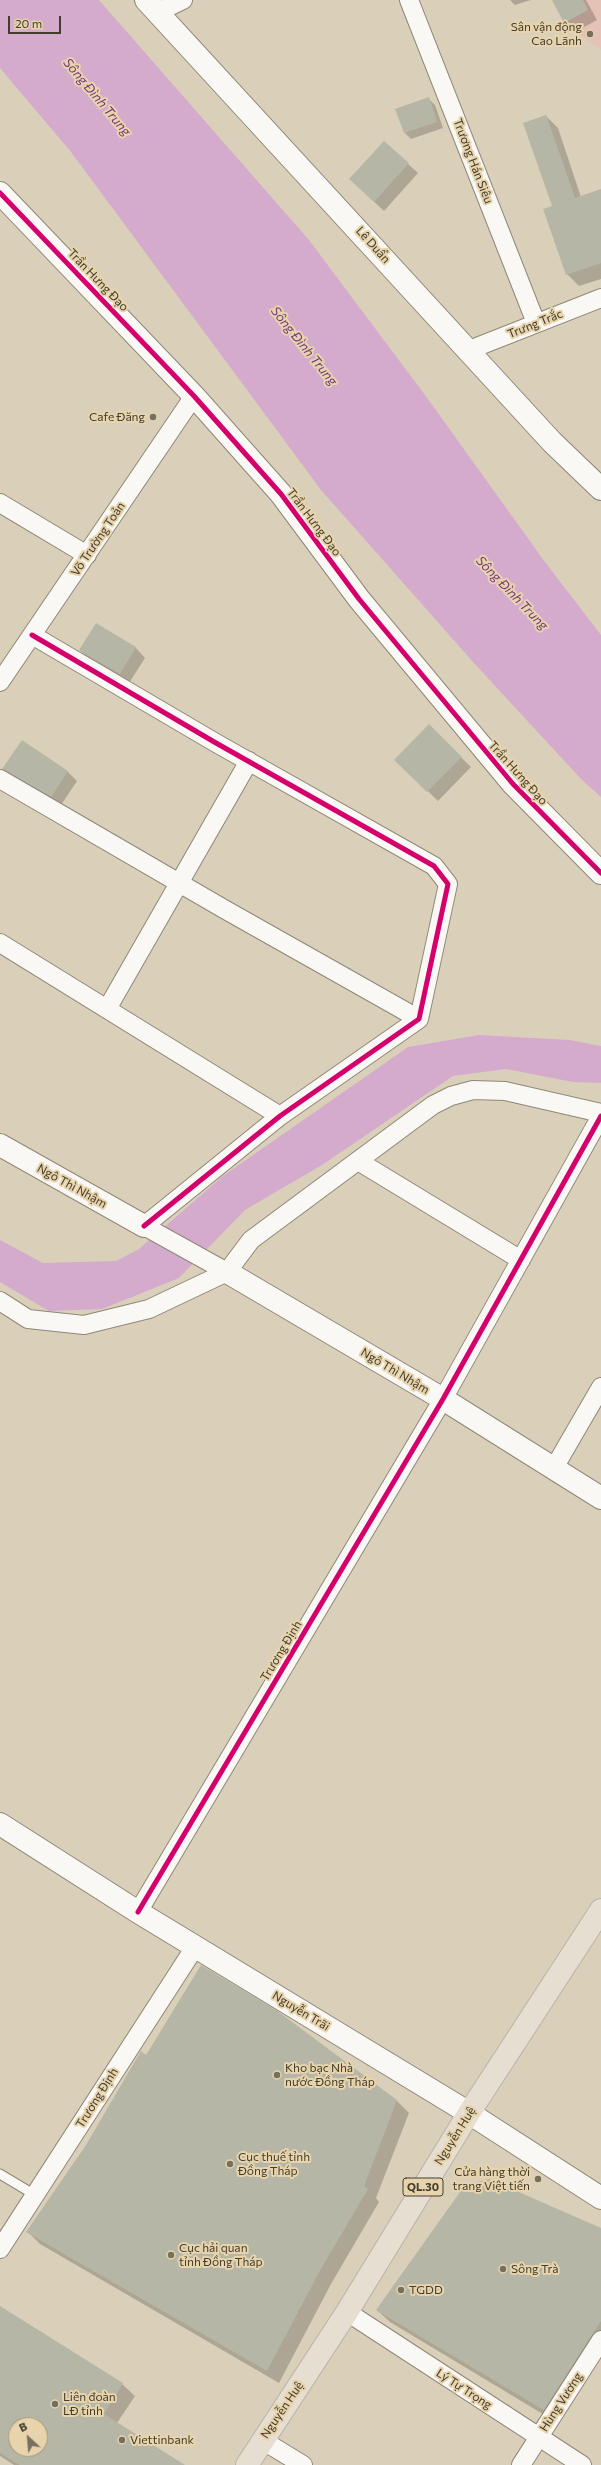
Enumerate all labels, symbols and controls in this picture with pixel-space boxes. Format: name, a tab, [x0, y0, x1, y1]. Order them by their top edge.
scale bar	[10, 8, 63, 34]
text: 20 m	[15, 16, 42, 30]
place label: Sân vận động Cao Lãnh	[511, 20, 582, 48]
marker: Sân vận động Cao Lãnh	[585, 29, 595, 39]
water label: Sông Đình Trung	[60, 55, 134, 139]
street label: Trương Hán Siêu	[450, 116, 496, 206]
street label: Lê Duẩn	[353, 224, 393, 266]
street label: Trần Hưng Đạo	[65, 246, 131, 314]
water label: Sông Đình Trung	[267, 303, 341, 389]
street label: Trưng Trắc	[505, 306, 565, 342]
place label: Cafe Đăng	[89, 410, 145, 424]
marker: Cafe Đăng	[148, 412, 158, 422]
street label: Trần Hưng Đạo	[284, 485, 344, 559]
street label: Võ Trường Toản	[68, 499, 128, 579]
water label: Sông Đình Trung	[473, 553, 551, 633]
street label: Trần Hưng Đạo	[485, 738, 551, 808]
street label: Ngô Thì Nhậm	[35, 1161, 109, 1211]
street label: Ngô Thì Nhậm	[358, 1345, 432, 1397]
street label: Trương Định	[257, 1618, 305, 1684]
street label: Nguyễn Trãi	[270, 1988, 332, 2034]
place label: Kho bạc Nhà nước Đồng Tháp	[285, 2061, 375, 2089]
street label: Trương Định	[73, 2065, 121, 2131]
marker: Kho bạc Nhà nước Đồng Tháp	[272, 2070, 282, 2080]
street label: Nguyễn Huệ	[431, 2104, 479, 2168]
place label: Cục thuế tỉnh Đồng Tháp	[238, 2150, 310, 2178]
marker: Cục thuế tỉnh Đồng Tháp	[225, 2159, 235, 2169]
place label: Cửa hàng thời trang Việt tiến	[452, 2165, 530, 2193]
marker: Cửa hàng thời trang Việt tiến	[533, 2174, 543, 2184]
road number: QL.30	[403, 2178, 443, 2196]
place label: Cục hải quan tỉnh Đồng Tháp	[179, 2241, 263, 2269]
marker: Cục hải quan tỉnh Đồng Tháp	[166, 2250, 176, 2260]
place label: Sông Trà	[511, 2262, 558, 2276]
marker: Sông Trà	[498, 2264, 508, 2274]
place label: TGDD	[409, 2283, 443, 2297]
marker: TGDD	[396, 2285, 406, 2295]
street label: Lý Tự Trọng	[433, 2366, 495, 2412]
street label: Hùng Vương	[537, 2370, 585, 2434]
street label: Nguyễn Huệ	[258, 2379, 306, 2441]
place label: Liên đoàn LĐ tỉnh	[63, 2390, 116, 2418]
marker: Liên đoàn LĐ tỉnh	[50, 2399, 60, 2409]
north arrow	[8, 2417, 48, 2457]
text: B	[17, 2419, 29, 2434]
place label: Viettinbank	[130, 2433, 194, 2447]
marker: Viettinbank	[117, 2435, 127, 2445]

